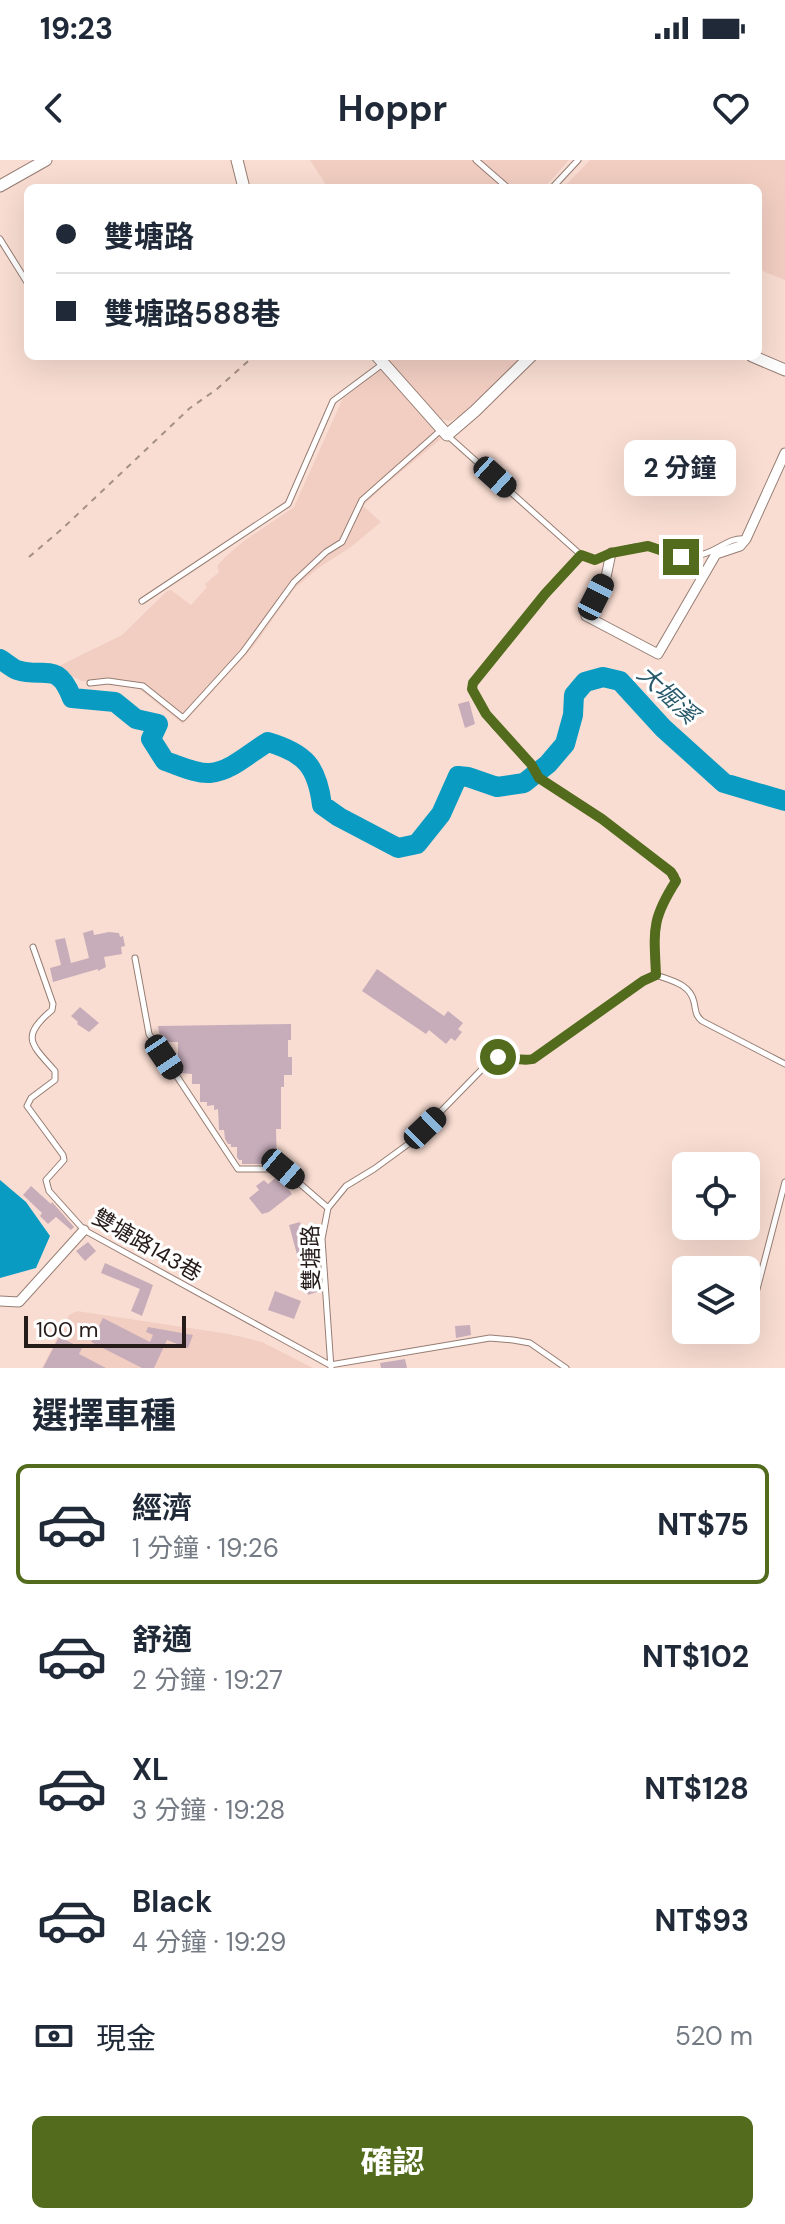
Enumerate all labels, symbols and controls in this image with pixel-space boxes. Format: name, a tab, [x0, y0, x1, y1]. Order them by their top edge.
text: 19:23	[40, 9, 113, 48]
text: Hoppr	[338, 85, 447, 132]
icon: back	[32, 86, 76, 130]
icon: heart	[709, 86, 753, 130]
text: 雙塘路	[104, 217, 194, 256]
text: 雙塘路588巷	[104, 294, 281, 333]
callout: 2 分鐘	[625, 441, 737, 497]
text: 2 分鐘	[643, 451, 717, 485]
car	[469, 452, 521, 502]
route end	[663, 539, 699, 575]
car	[574, 570, 618, 624]
water label: 大堀溪	[631, 658, 707, 732]
car	[141, 1030, 187, 1084]
route start	[480, 1039, 516, 1075]
car	[399, 1103, 451, 1153]
car	[257, 1144, 309, 1194]
map controls	[672, 1152, 760, 1344]
button: locate	[672, 1152, 760, 1240]
street label: 雙塘路143巷	[87, 1202, 207, 1288]
street label: 雙塘路	[296, 1225, 326, 1291]
button: layers	[672, 1256, 760, 1344]
scale bar	[24, 1312, 186, 1348]
text: 100 m	[36, 1315, 98, 1344]
text: 選擇車種	[32, 1392, 176, 1439]
icon: car	[36, 1488, 108, 1560]
text: 經濟	[132, 1488, 192, 1527]
text: NT$75	[657, 1505, 749, 1544]
text: 1 分鐘 · 19:26	[132, 1531, 279, 1565]
icon: car	[36, 1620, 108, 1692]
text: 舒適	[132, 1620, 192, 1659]
text: NT$102	[642, 1637, 749, 1676]
text: 2 分鐘 · 19:27	[132, 1663, 283, 1697]
text: XL	[132, 1750, 169, 1789]
icon: car	[36, 1752, 108, 1824]
text: NT$128	[644, 1769, 749, 1808]
text: 3 分鐘 · 19:28	[132, 1793, 285, 1827]
text: Black	[132, 1882, 212, 1921]
icon: car	[36, 1884, 108, 1956]
text: NT$93	[654, 1901, 749, 1940]
text: 4 分鐘 · 19:29	[132, 1925, 286, 1959]
icon: cash	[32, 2014, 76, 2058]
text: 現金	[96, 2019, 156, 2058]
text: 520 m	[675, 2019, 753, 2053]
button: 確認	[32, 2116, 753, 2208]

